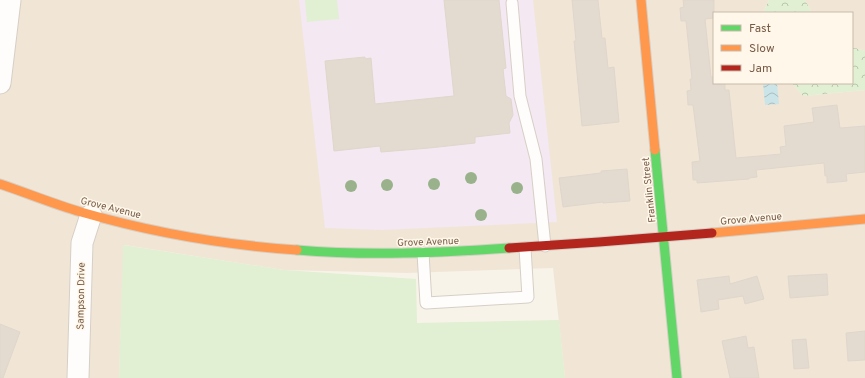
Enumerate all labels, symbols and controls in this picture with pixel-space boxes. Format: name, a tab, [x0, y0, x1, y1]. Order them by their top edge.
legend	[713, 12, 853, 84]
text: Fast	[749, 21, 771, 37]
text: Slow	[749, 41, 775, 57]
text: Jam	[749, 61, 772, 77]
street label: Franklin Street	[640, 156, 659, 223]
street label: Grove Avenue	[79, 195, 142, 222]
street label: Grove Avenue	[720, 210, 783, 229]
street label: Grove Avenue	[397, 235, 459, 250]
street label: Sampson Drive	[74, 262, 89, 330]

